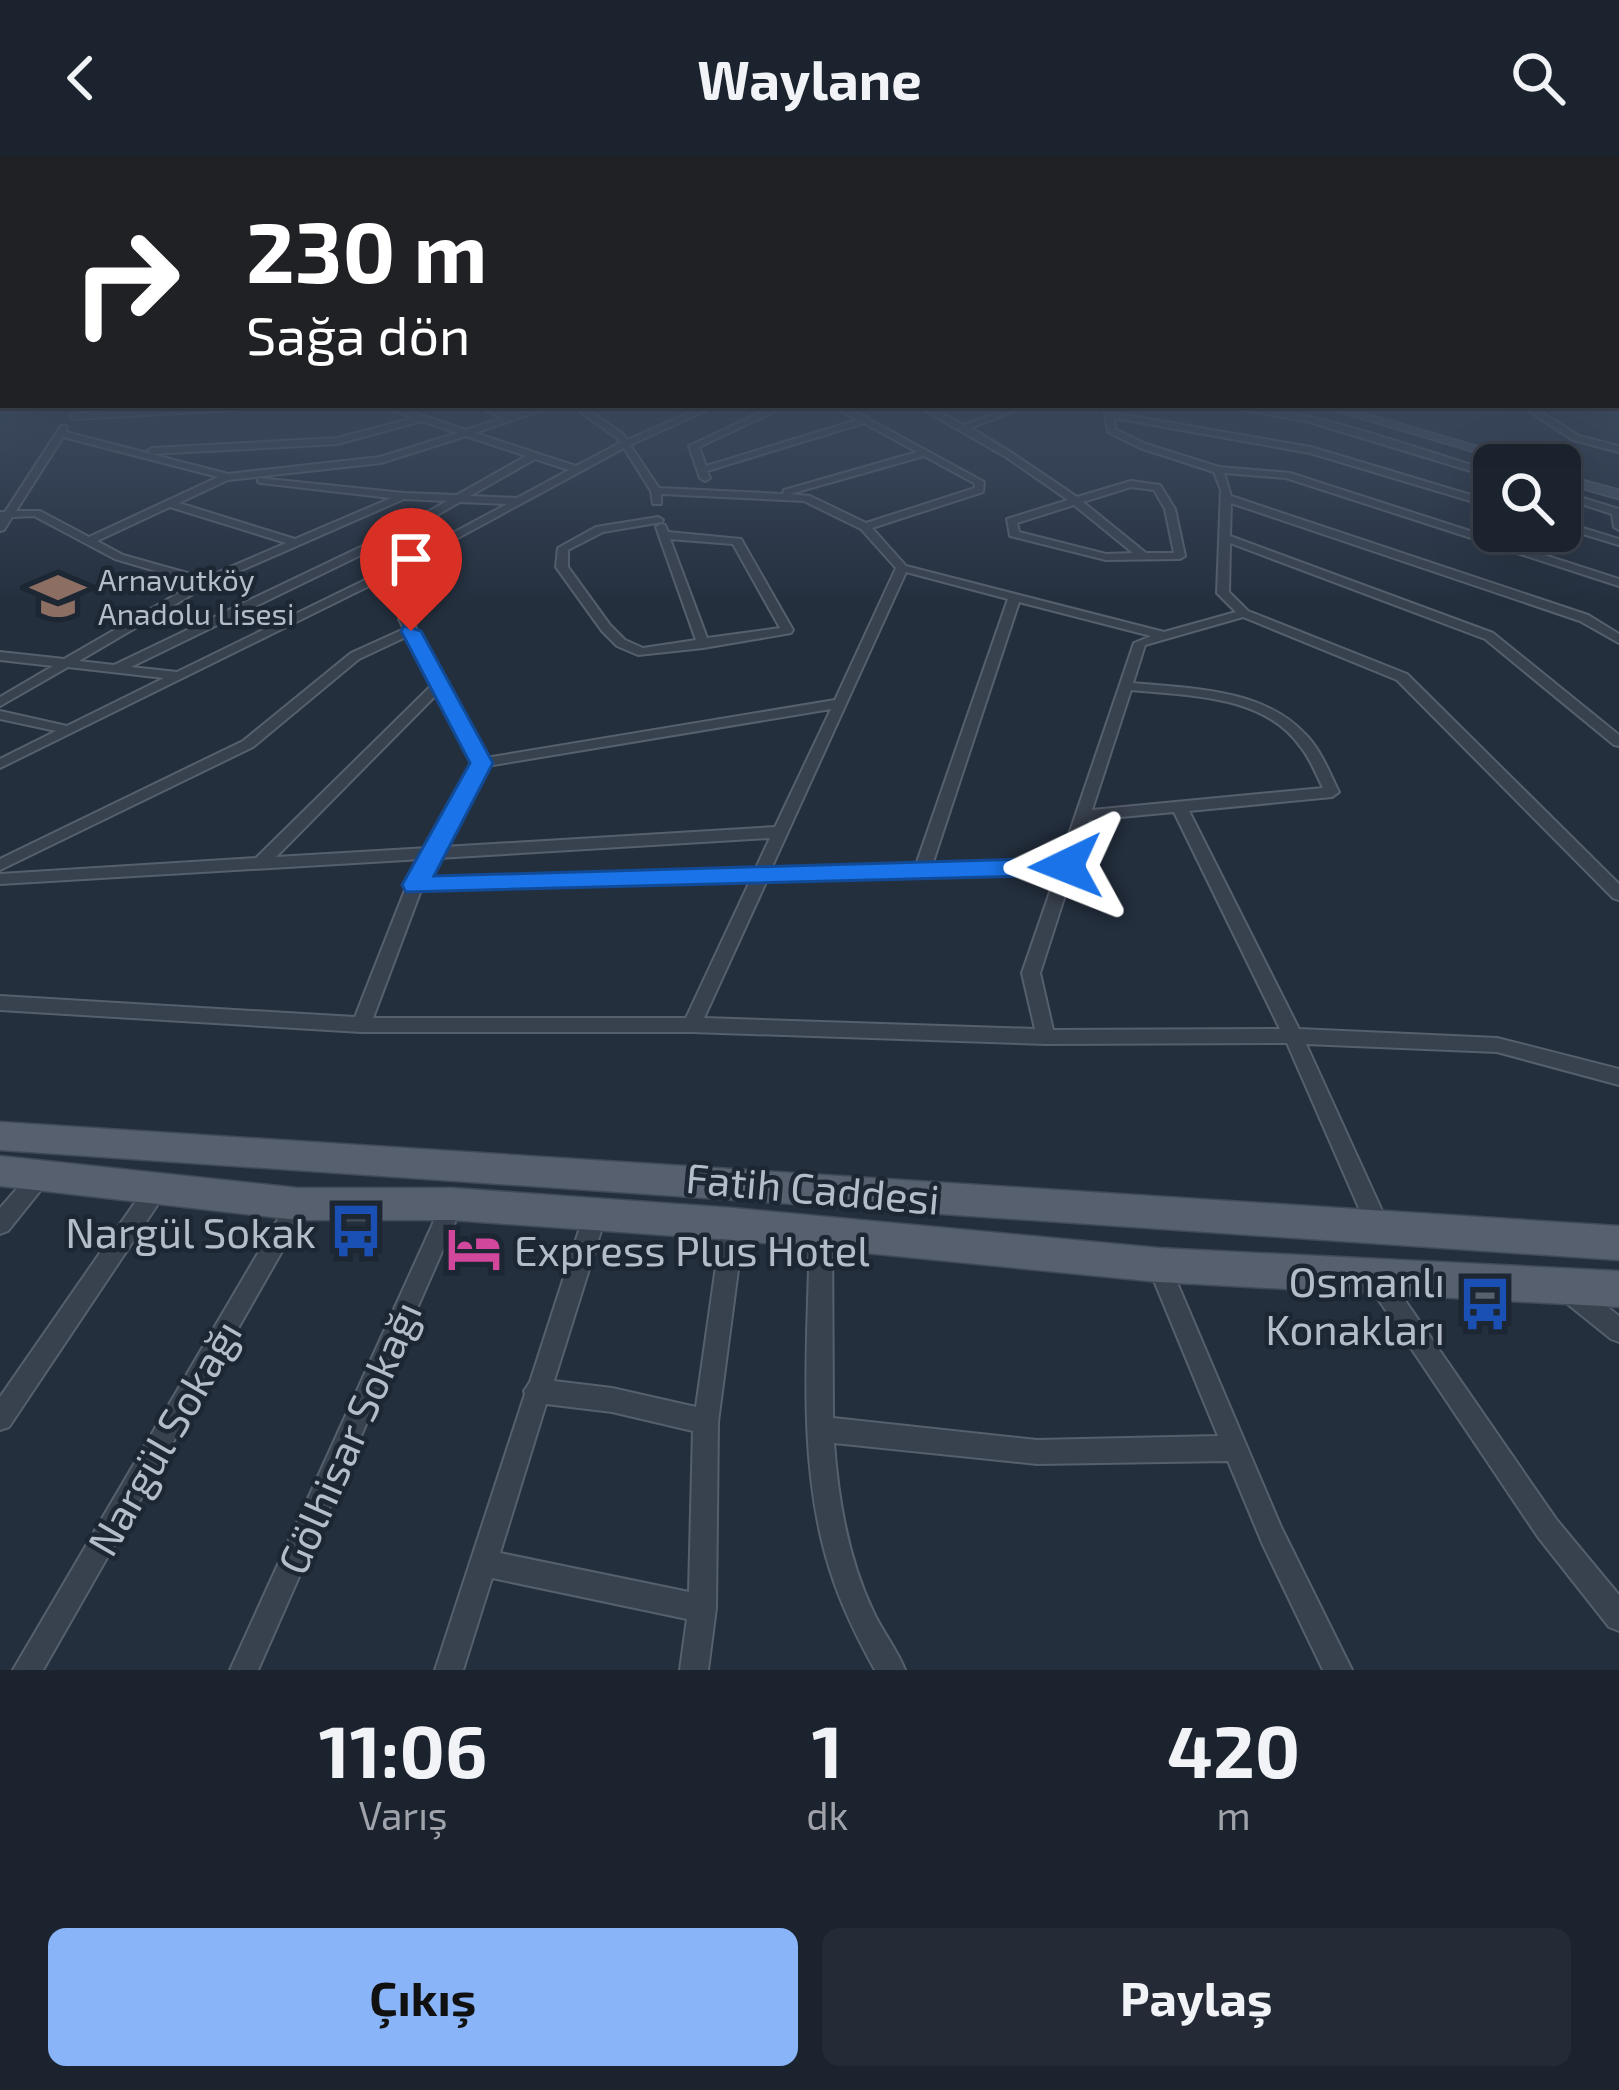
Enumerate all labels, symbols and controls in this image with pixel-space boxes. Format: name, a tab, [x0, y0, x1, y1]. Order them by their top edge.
icon: back	[48, 45, 114, 111]
icon: search	[1505, 45, 1571, 111]
text: Waylane	[697, 46, 922, 111]
text: 230 m	[246, 199, 488, 300]
icon: right	[48, 204, 204, 360]
text: Sağa dön	[246, 301, 470, 366]
map controls	[1473, 444, 1581, 552]
button: search	[1473, 444, 1581, 552]
pin	[360, 508, 462, 631]
icon: arrive	[378, 526, 444, 592]
place label: Arnavutköy Anadolu Lisesi	[98, 561, 294, 631]
school or university icon: Arnavutköy Anadolu Lisesi	[29, 567, 87, 625]
position arrow	[1003, 803, 1129, 929]
street label: Fatih Caddesi	[684, 1151, 942, 1223]
bus stop icon: Nargül Sokak	[327, 1202, 385, 1260]
place label: Nargül Sokak	[65, 1206, 316, 1256]
hotel icon: Express Plus Hotel	[445, 1220, 503, 1278]
place label: Express Plus Hotel	[514, 1224, 870, 1274]
place label: Osmanlı Konakları	[1265, 1255, 1445, 1353]
bus stop icon: Osmanlı Konakları	[1456, 1275, 1514, 1333]
street label: Gölhisar Sokağı	[266, 1293, 430, 1581]
street label: Nargül Sokağı	[76, 1311, 250, 1563]
text: 11:06	[319, 1706, 487, 1792]
text: 1	[812, 1706, 843, 1792]
text: 420	[1167, 1706, 1300, 1792]
text: Varış	[358, 1791, 448, 1838]
text: dk	[806, 1791, 848, 1838]
text: m	[1217, 1791, 1251, 1838]
button: Çıkış	[48, 1928, 798, 2066]
button: Paylaş	[822, 1928, 1571, 2066]

